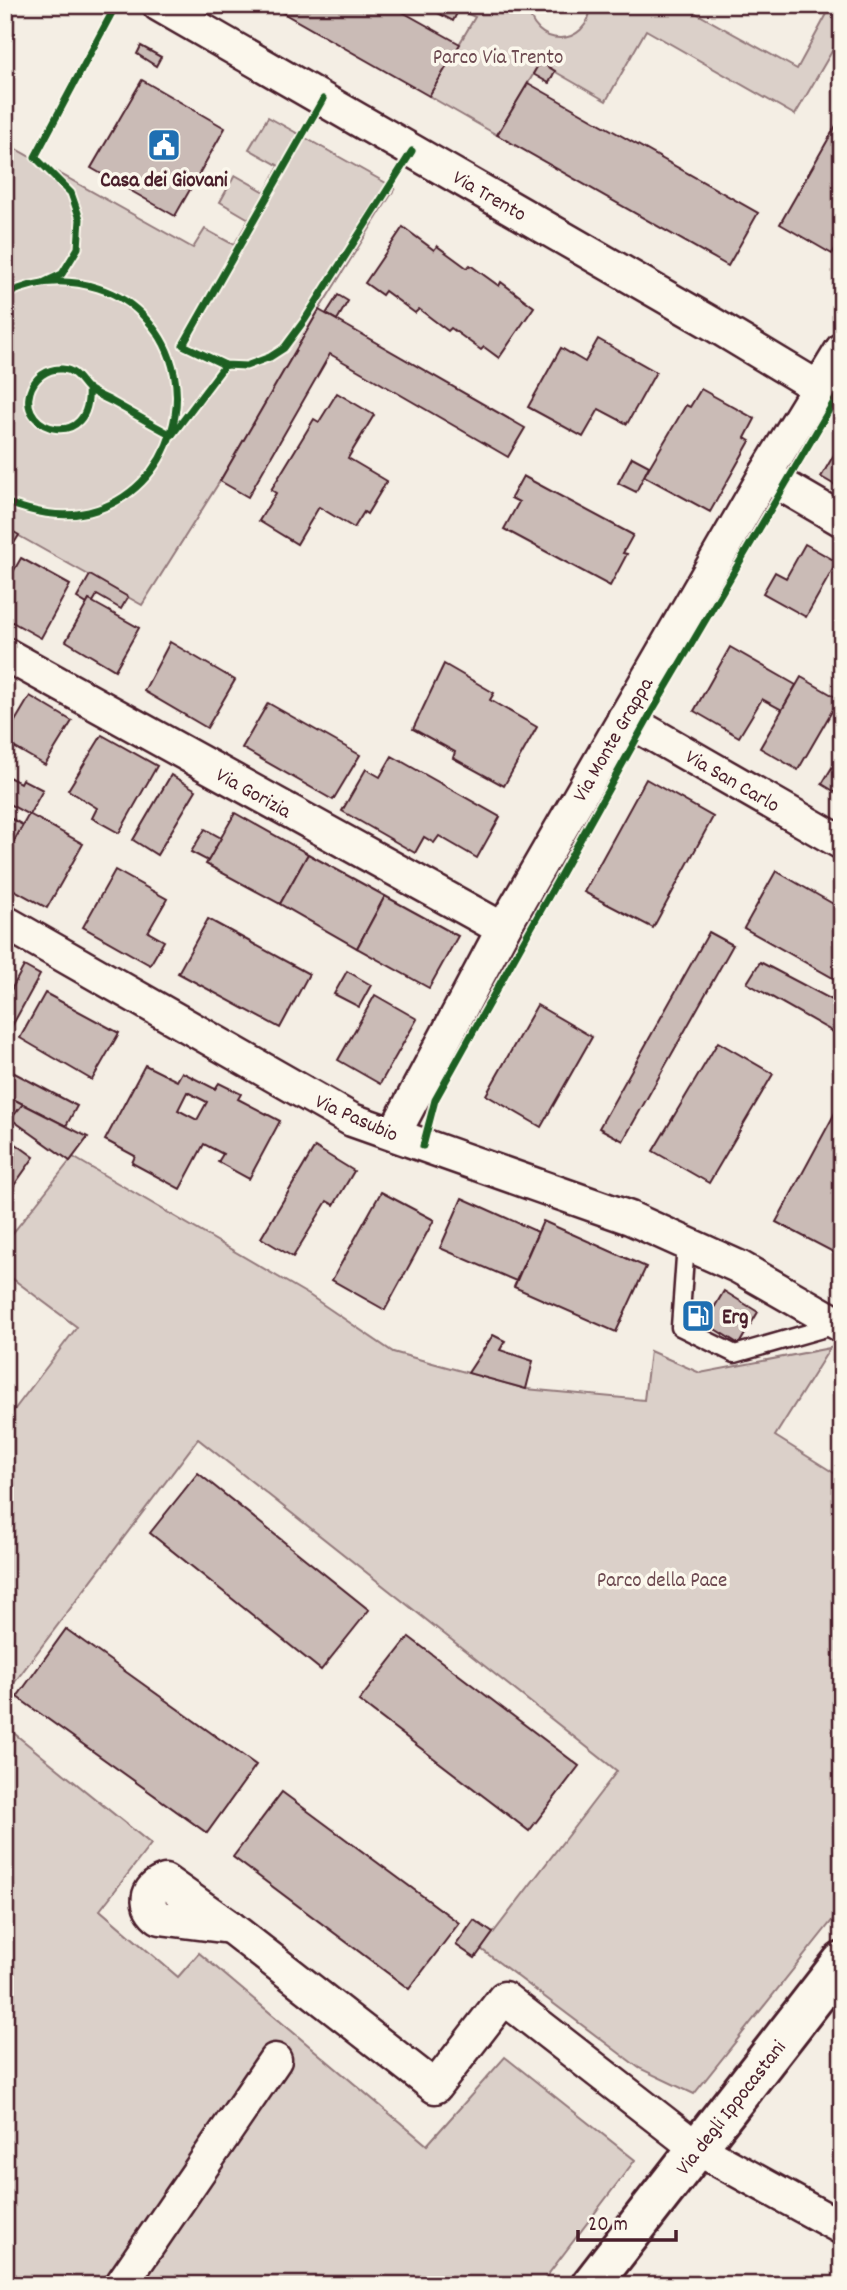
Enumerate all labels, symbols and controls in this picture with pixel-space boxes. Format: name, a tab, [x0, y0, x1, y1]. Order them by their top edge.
park label: Parco Via Trento	[433, 44, 563, 74]
public building icon: Casa dei Giovani	[145, 126, 183, 164]
street label: Via Trento	[446, 164, 531, 231]
place label: Casa dei Giovani	[100, 167, 228, 197]
street label: Via Monte Grappa	[567, 672, 663, 808]
street label: Via San Carlo	[679, 743, 784, 822]
street label: Via Gorizia	[209, 762, 297, 828]
street label: Via Pasubio	[309, 1088, 402, 1151]
fuel station icon: Erg	[679, 1297, 717, 1335]
place label: Erg	[722, 1304, 749, 1334]
park label: Parco della Pace	[597, 1567, 727, 1597]
street label: Via degli Ippocastani	[670, 2035, 795, 2183]
scale bar	[578, 2199, 676, 2243]
text: 20 m	[588, 2211, 628, 2241]

